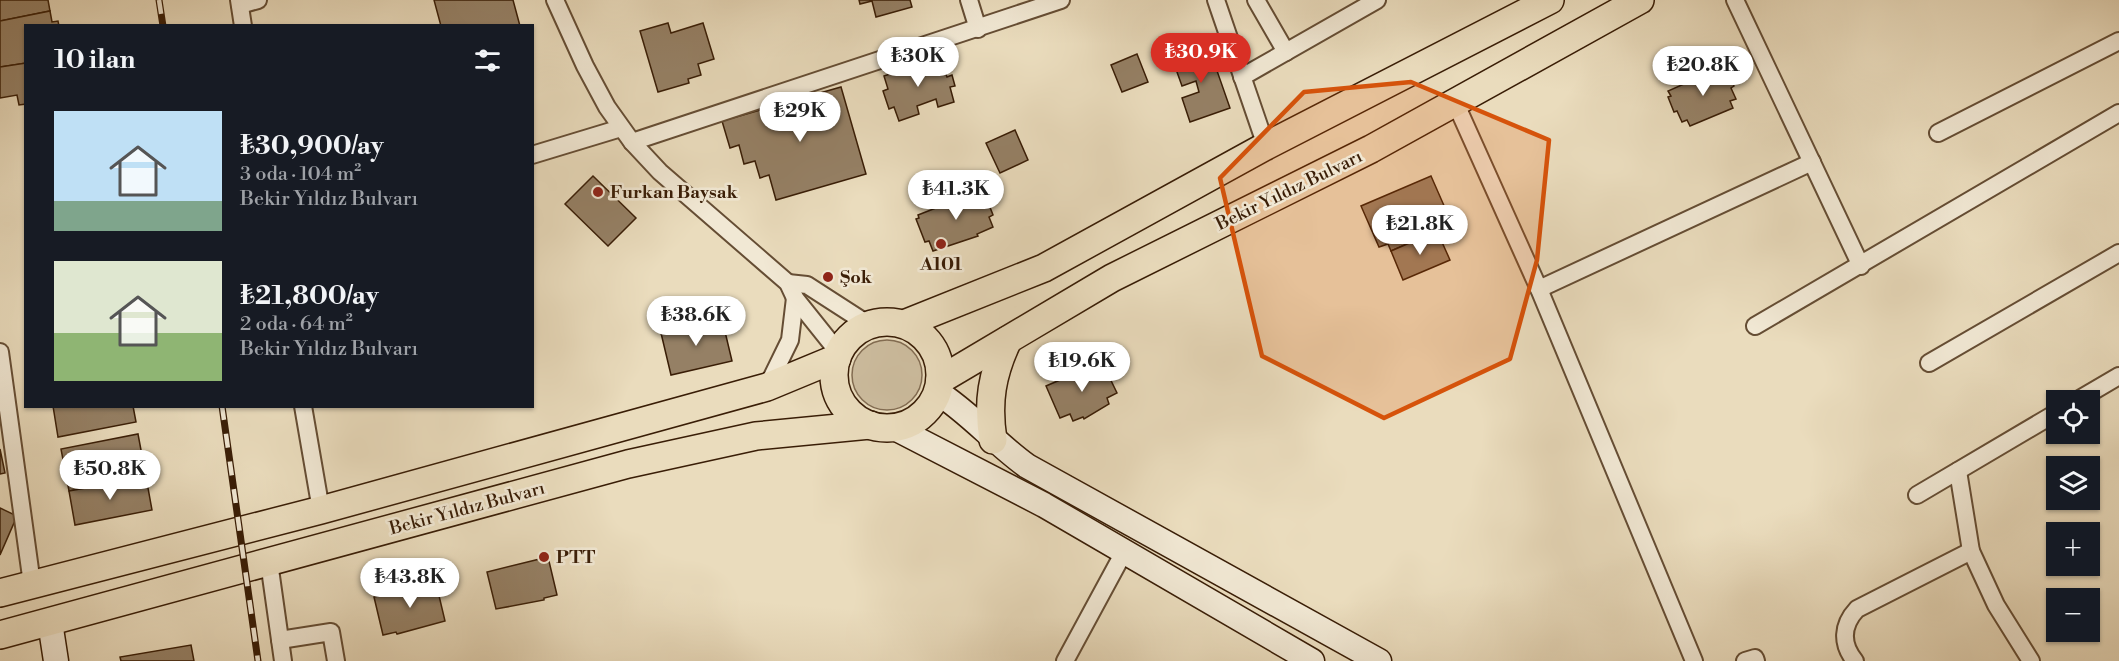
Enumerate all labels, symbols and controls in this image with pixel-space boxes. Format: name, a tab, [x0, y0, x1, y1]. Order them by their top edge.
pin: ₺30.9K	[1152, 33, 1250, 84]
pin: ₺30K	[882, 37, 954, 88]
text: ₺30.9K	[1165, 40, 1237, 65]
text: 10 ilan	[54, 44, 136, 76]
icon: filters	[471, 44, 504, 77]
text: ₺30K	[891, 44, 945, 69]
pin: ₺20.8K	[1654, 46, 1752, 97]
text: ₺20.8K	[1667, 53, 1740, 78]
pin: ₺29K	[764, 92, 836, 143]
text: ₺29K	[774, 99, 826, 124]
text: ₺30,900/ay	[240, 130, 384, 162]
icon: home	[102, 135, 174, 207]
street label: Bekir Yıldız Bulvarı	[1211, 145, 1366, 236]
text: 3 oda · 104 m²	[240, 162, 361, 187]
pin: ₺41.3K	[907, 170, 1005, 221]
text: ₺41.3K	[922, 177, 990, 202]
place label: Furkan Baysak	[610, 181, 739, 204]
marker: Furkan Baysak	[591, 185, 605, 199]
text: Bekir Yıldız Bulvarı	[240, 187, 418, 212]
pin: ₺21.8K	[1371, 205, 1469, 256]
text: ₺21.8K	[1386, 212, 1454, 237]
marker: A101	[934, 237, 948, 251]
place label: A101	[919, 253, 962, 276]
place label: Şok	[840, 266, 873, 289]
marker: Şok	[821, 270, 835, 284]
text: ₺21,800/ay	[240, 280, 379, 312]
icon: home	[102, 285, 174, 357]
pin: ₺38.6K	[647, 296, 745, 347]
text: ₺38.6K	[661, 303, 731, 328]
text: 2 oda · 64 m²	[240, 312, 353, 337]
text: Bekir Yıldız Bulvarı	[240, 337, 418, 362]
pin: ₺19.6K	[1033, 342, 1131, 393]
text: ₺19.6K	[1048, 349, 1116, 374]
map controls	[2046, 390, 2100, 642]
button: locate	[2046, 390, 2100, 444]
pin: ₺50.8K	[61, 450, 159, 501]
button: layers	[2046, 456, 2100, 510]
text: ₺50.8K	[74, 457, 146, 482]
street label: Bekir Yıldız Bulvarı	[386, 477, 548, 541]
button: +	[2046, 522, 2100, 576]
place label: PTT	[556, 546, 595, 569]
marker: PTT	[537, 550, 551, 564]
pin: ₺43.8K	[361, 558, 459, 609]
text: ₺43.8K	[374, 565, 446, 590]
button: −	[2046, 588, 2100, 642]

